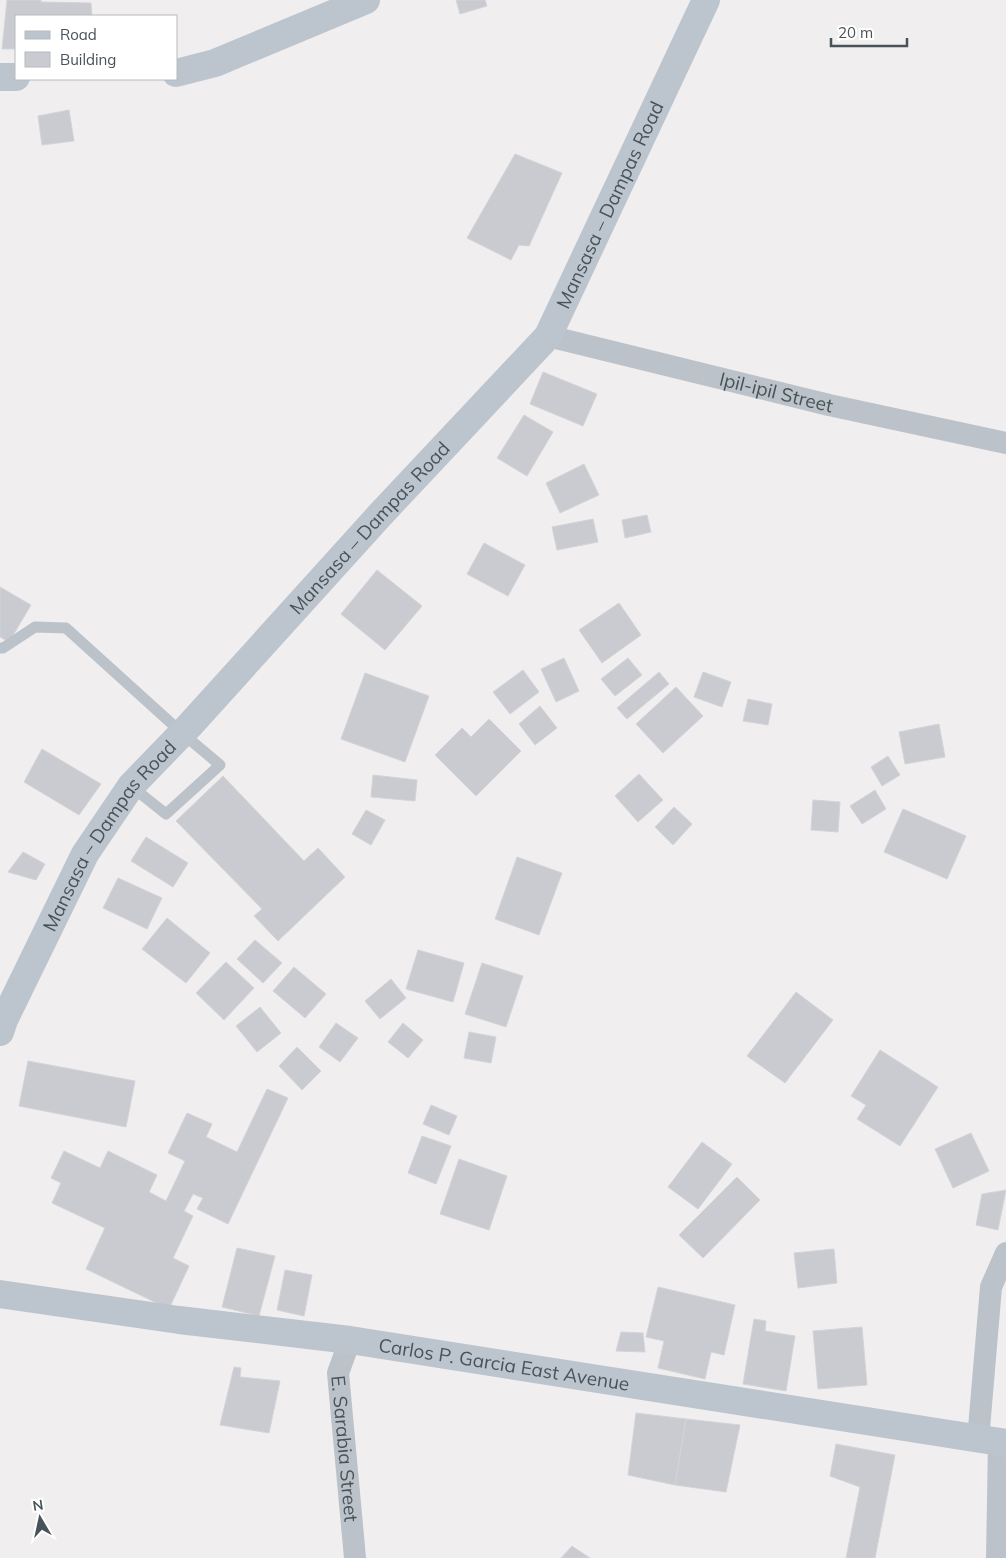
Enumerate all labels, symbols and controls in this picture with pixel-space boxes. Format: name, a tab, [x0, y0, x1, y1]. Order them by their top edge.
legend	[15, 15, 178, 80]
scale bar	[831, 15, 907, 47]
text: 20 m	[838, 23, 873, 42]
text: Road	[60, 25, 97, 44]
text: Building	[60, 50, 116, 69]
street label: Mansasa – Dampas Road	[551, 97, 669, 312]
street label: Ipil-ipil Street	[717, 367, 835, 418]
street label: Mansasa – Dampas Road	[284, 436, 455, 619]
street label: Mansasa – Dampas Road	[37, 735, 181, 935]
street label: Carlos P. Garcia East Avenue	[377, 1333, 631, 1396]
street label: E. Sarabia Street	[326, 1374, 364, 1523]
north arrow	[15, 1493, 65, 1543]
text: N	[31, 1495, 45, 1515]

